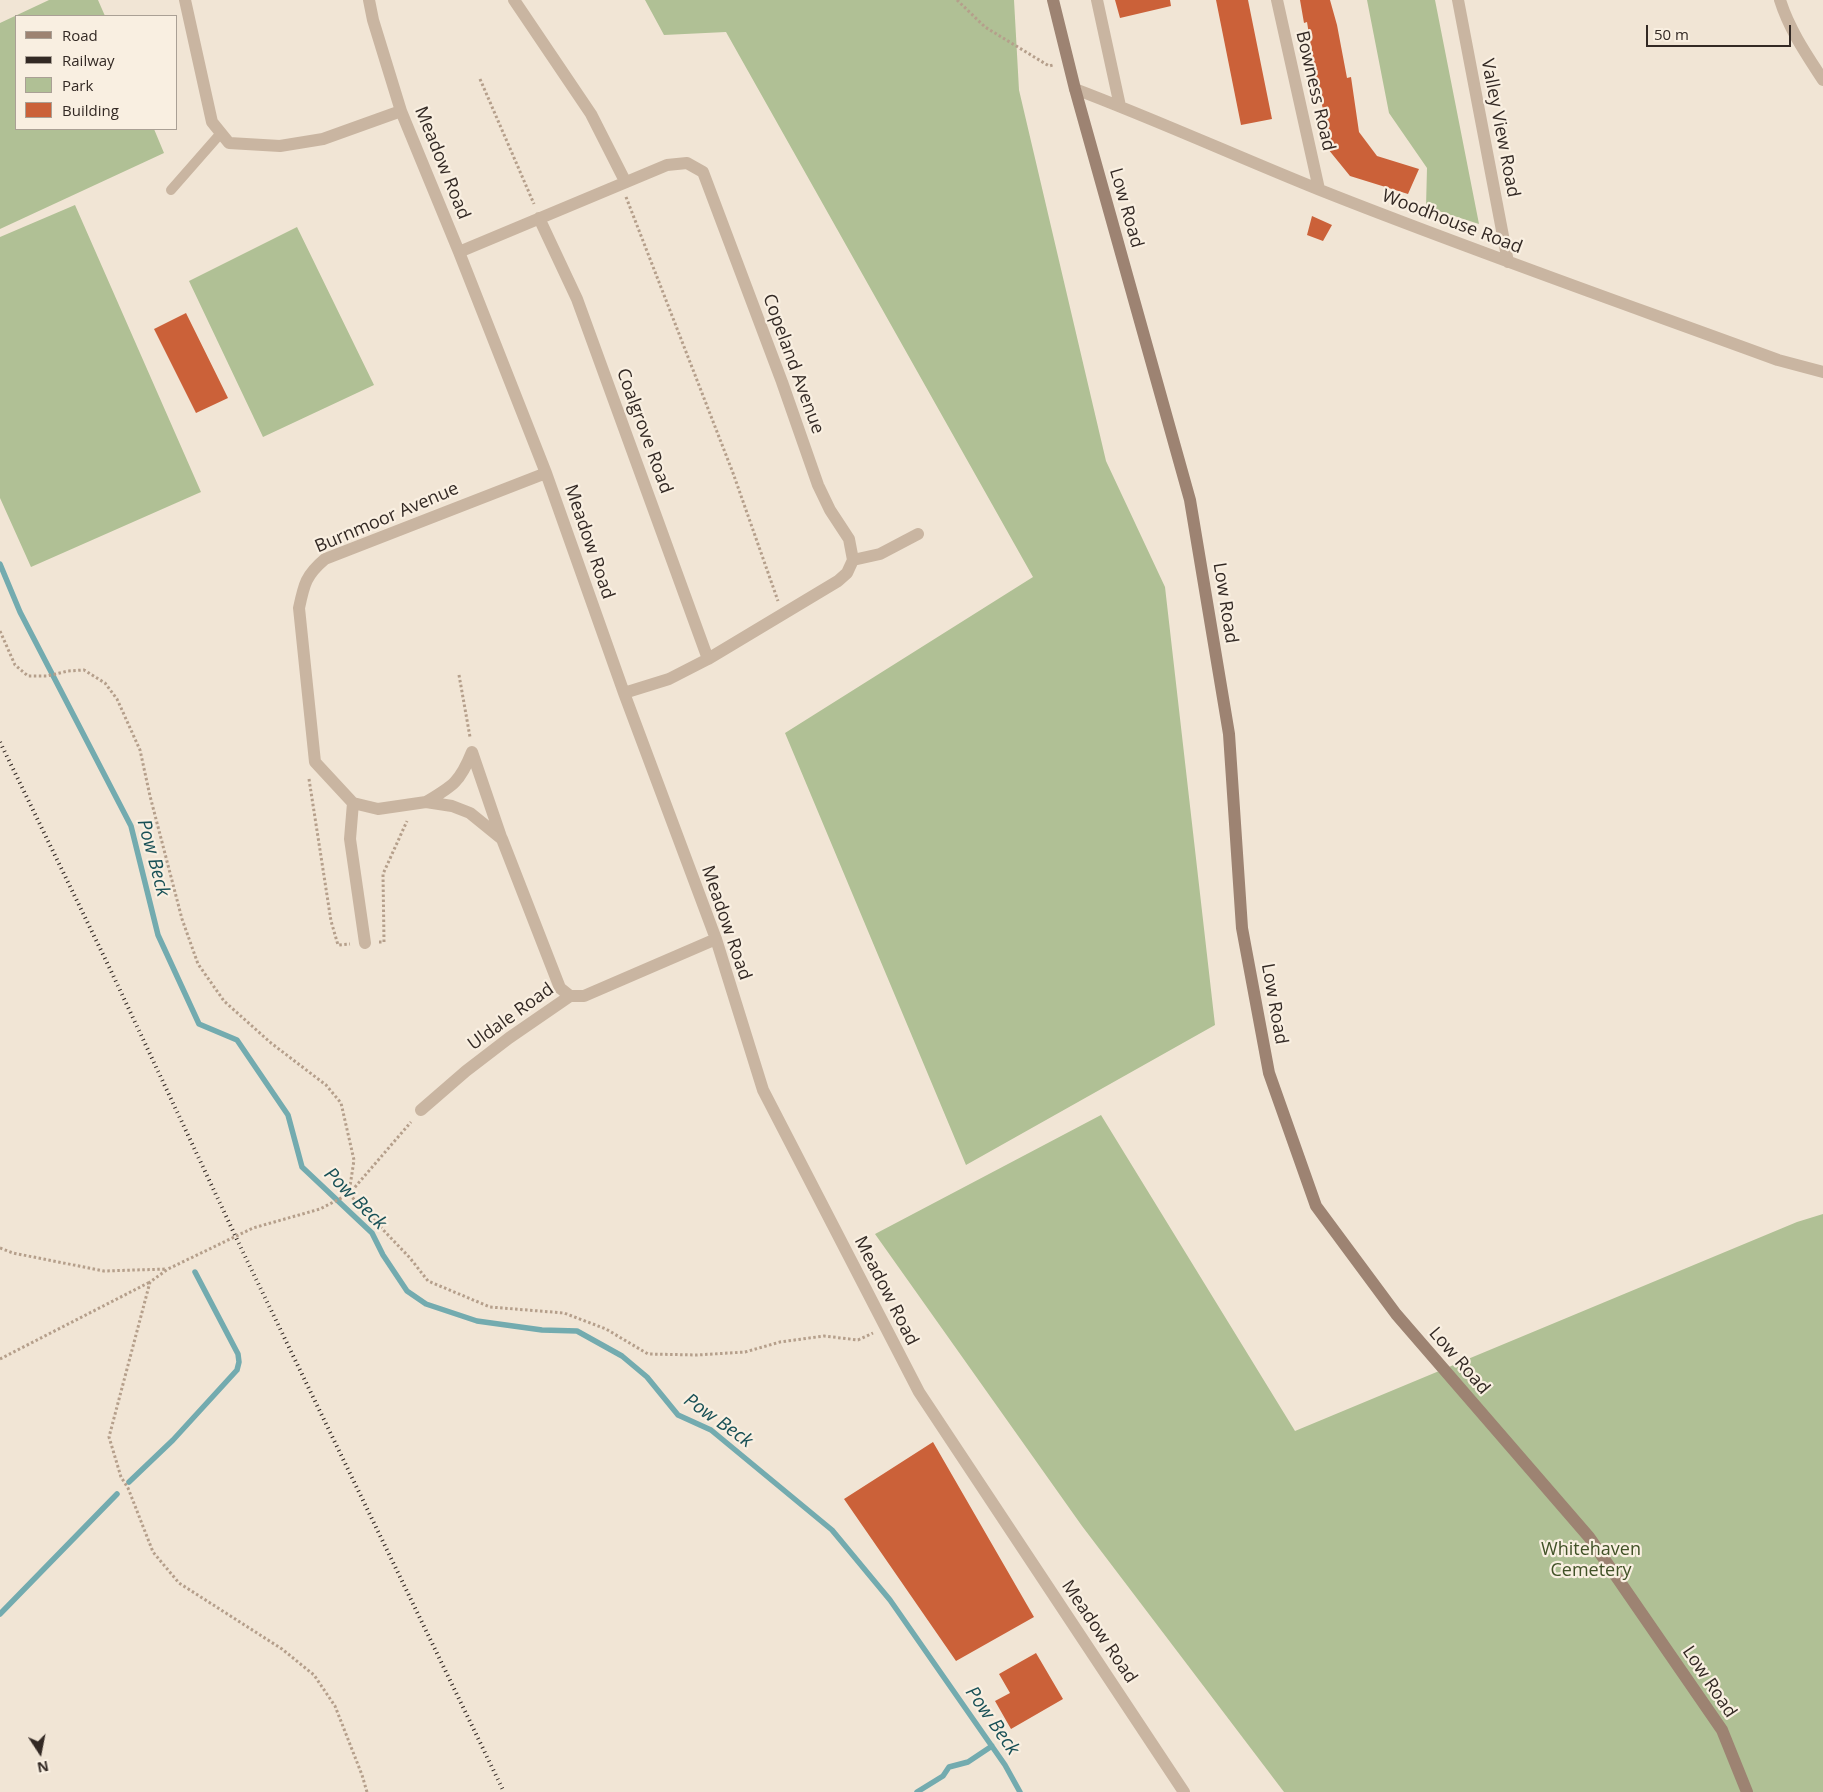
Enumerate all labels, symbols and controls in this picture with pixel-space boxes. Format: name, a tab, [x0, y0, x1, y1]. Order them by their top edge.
legend	[15, 15, 178, 130]
scale bar	[1648, 15, 1793, 47]
text: 50 m	[1654, 24, 1689, 44]
text: Road	[62, 25, 98, 45]
street label: Bowness Road	[1291, 29, 1339, 153]
text: Railway	[62, 50, 115, 70]
street label: Valley View Road	[1476, 57, 1524, 199]
text: Park	[62, 75, 93, 95]
text: Building	[62, 100, 119, 120]
street label: Meadow Road	[410, 103, 474, 223]
street label: Low Road	[1104, 166, 1148, 250]
street label: Woodhouse Road	[1379, 185, 1525, 259]
street label: Copeland Avenue	[758, 291, 828, 437]
street label: Coalgrove Road	[611, 366, 677, 496]
street label: Burnmoor Avenue	[312, 478, 462, 558]
street label: Meadow Road	[559, 482, 619, 602]
street label: Low Road	[1208, 561, 1242, 645]
water label: Pow Beck	[132, 817, 174, 899]
street label: Meadow Road	[696, 863, 756, 983]
street label: Low Road	[1256, 962, 1292, 1046]
street label: Uldale Road	[464, 979, 558, 1055]
water label: Pow Beck	[319, 1163, 391, 1235]
street label: Meadow Road	[849, 1233, 923, 1349]
street label: Low Road	[1424, 1323, 1494, 1399]
water label: Pow Beck	[679, 1389, 757, 1453]
park label: Whitehaven Cemetery	[1541, 1539, 1641, 1582]
street label: Meadow Road	[1057, 1576, 1141, 1688]
street label: Low Road	[1677, 1642, 1741, 1722]
water label: Pow Beck	[960, 1682, 1024, 1760]
north arrow	[15, 1727, 65, 1777]
text: N	[36, 1757, 50, 1778]

